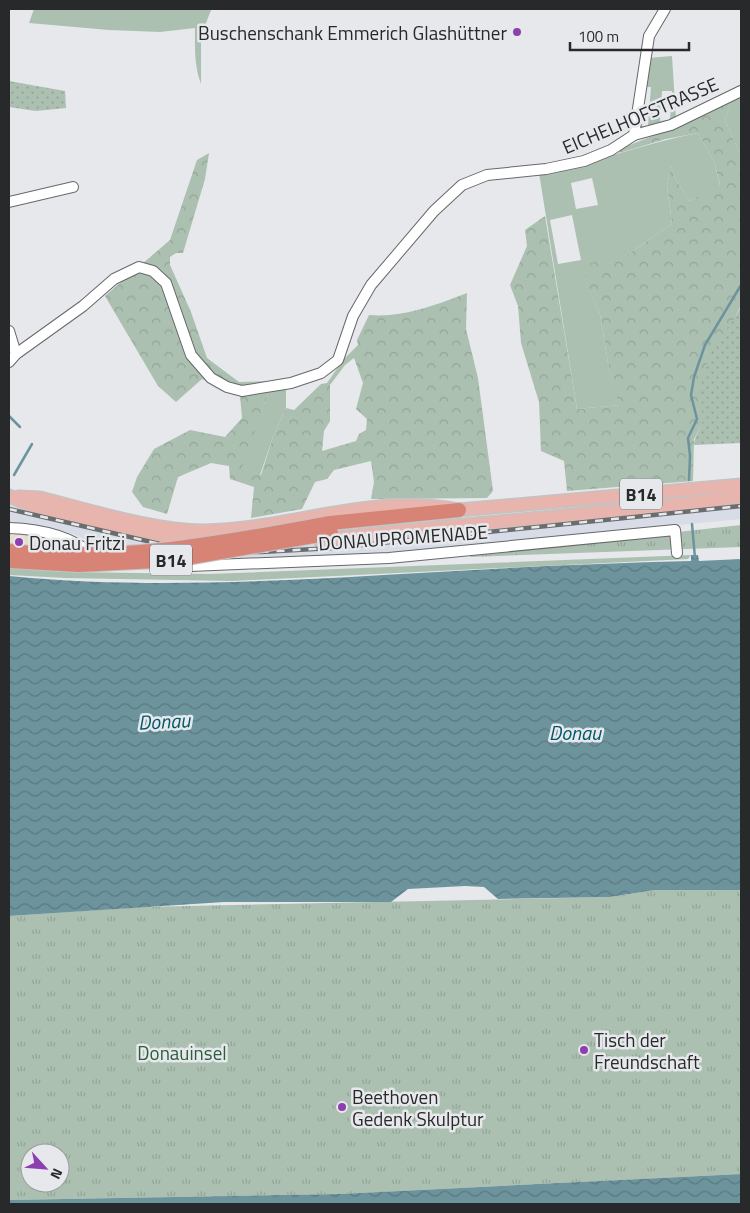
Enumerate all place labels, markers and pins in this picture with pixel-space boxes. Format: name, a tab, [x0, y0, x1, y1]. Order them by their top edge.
place label: Buschenschank Emmerich Glashüttner	[198, 18, 507, 47]
marker: Buschenschank Emmerich Glashüttner	[511, 26, 523, 38]
place label: Donau Fritzi	[29, 528, 125, 557]
marker: Donau Fritzi	[13, 536, 25, 548]
place label: Tisch der Freundschaft	[594, 1025, 700, 1076]
marker: Tisch der Freundschaft	[578, 1044, 590, 1056]
place label: Beethoven Gedenk Skulptur	[352, 1082, 484, 1133]
marker: Beethoven Gedenk Skulptur	[336, 1101, 348, 1113]

